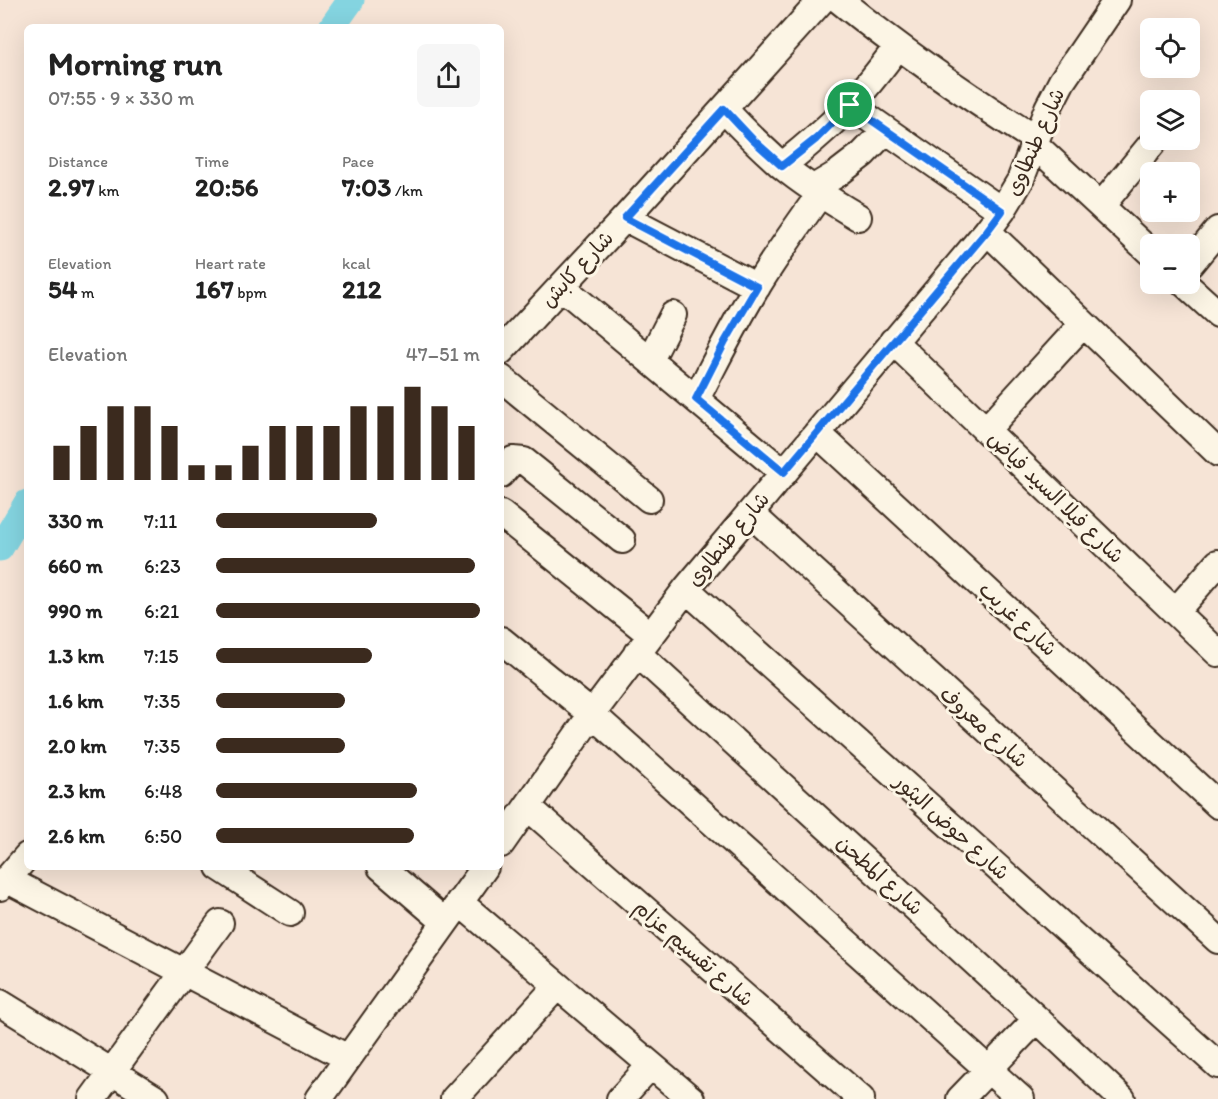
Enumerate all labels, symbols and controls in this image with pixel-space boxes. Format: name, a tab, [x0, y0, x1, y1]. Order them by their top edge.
map controls	[1140, 18, 1200, 294]
button: locate	[1140, 18, 1200, 78]
text: Morning run	[48, 44, 223, 83]
button: share	[417, 44, 480, 107]
pin	[824, 79, 875, 130]
street label: شارع طنطاوى	[1000, 84, 1072, 201]
text: 07:55 · 9 × 330 m	[48, 86, 195, 110]
icon: arrive	[833, 88, 866, 121]
button: layers	[1140, 90, 1200, 150]
text: Distance	[48, 152, 108, 171]
text: Time	[195, 152, 229, 171]
text: Pace	[342, 152, 374, 171]
button: +	[1140, 162, 1200, 222]
text: 2.97	[48, 171, 95, 203]
text: 20:56	[195, 171, 258, 203]
text: 7:03	[342, 171, 391, 203]
text: km	[95, 181, 119, 200]
text: /km	[391, 181, 423, 200]
street label: شارع كابش	[535, 225, 620, 314]
button: −	[1140, 234, 1200, 294]
text: Elevation	[48, 254, 112, 273]
text: Heart rate	[195, 254, 266, 273]
text: kcal	[342, 254, 370, 273]
text: 54	[48, 273, 77, 305]
text: 167	[195, 273, 234, 305]
text: 212	[342, 273, 381, 305]
text: m	[77, 283, 94, 302]
text: bpm	[234, 283, 267, 302]
text: Elevation	[48, 342, 127, 366]
text: 47–51 m	[406, 342, 480, 366]
street label: شارع فيلا السيد فياض	[981, 425, 1130, 570]
street label: شارع طنطاوى	[681, 486, 777, 593]
text: 330 m	[48, 509, 103, 533]
text: 7:11	[144, 509, 177, 533]
text: 660 m	[48, 554, 103, 578]
text: 6:23	[144, 554, 181, 578]
street label: شارع غريب	[972, 576, 1063, 663]
text: 990 m	[48, 599, 103, 623]
text: 6:21	[144, 599, 179, 623]
text: 1.3 km	[48, 644, 104, 668]
text: 7:15	[144, 644, 179, 668]
street label: شارع معروف	[933, 681, 1033, 775]
text: 1.6 km	[48, 689, 104, 713]
text: 7:35	[144, 689, 180, 713]
text: 2.0 km	[48, 734, 107, 758]
text: 7:35	[144, 734, 180, 758]
street label: شارع حوض البثور	[886, 767, 1015, 887]
text: 2.3 km	[48, 779, 105, 803]
text: 6:48	[144, 779, 182, 803]
text: 2.6 km	[48, 824, 105, 848]
text: 6:50	[144, 824, 182, 848]
street label: شارع المطحن	[830, 829, 929, 922]
street label: شارع تقسيم عزام	[627, 894, 759, 1014]

